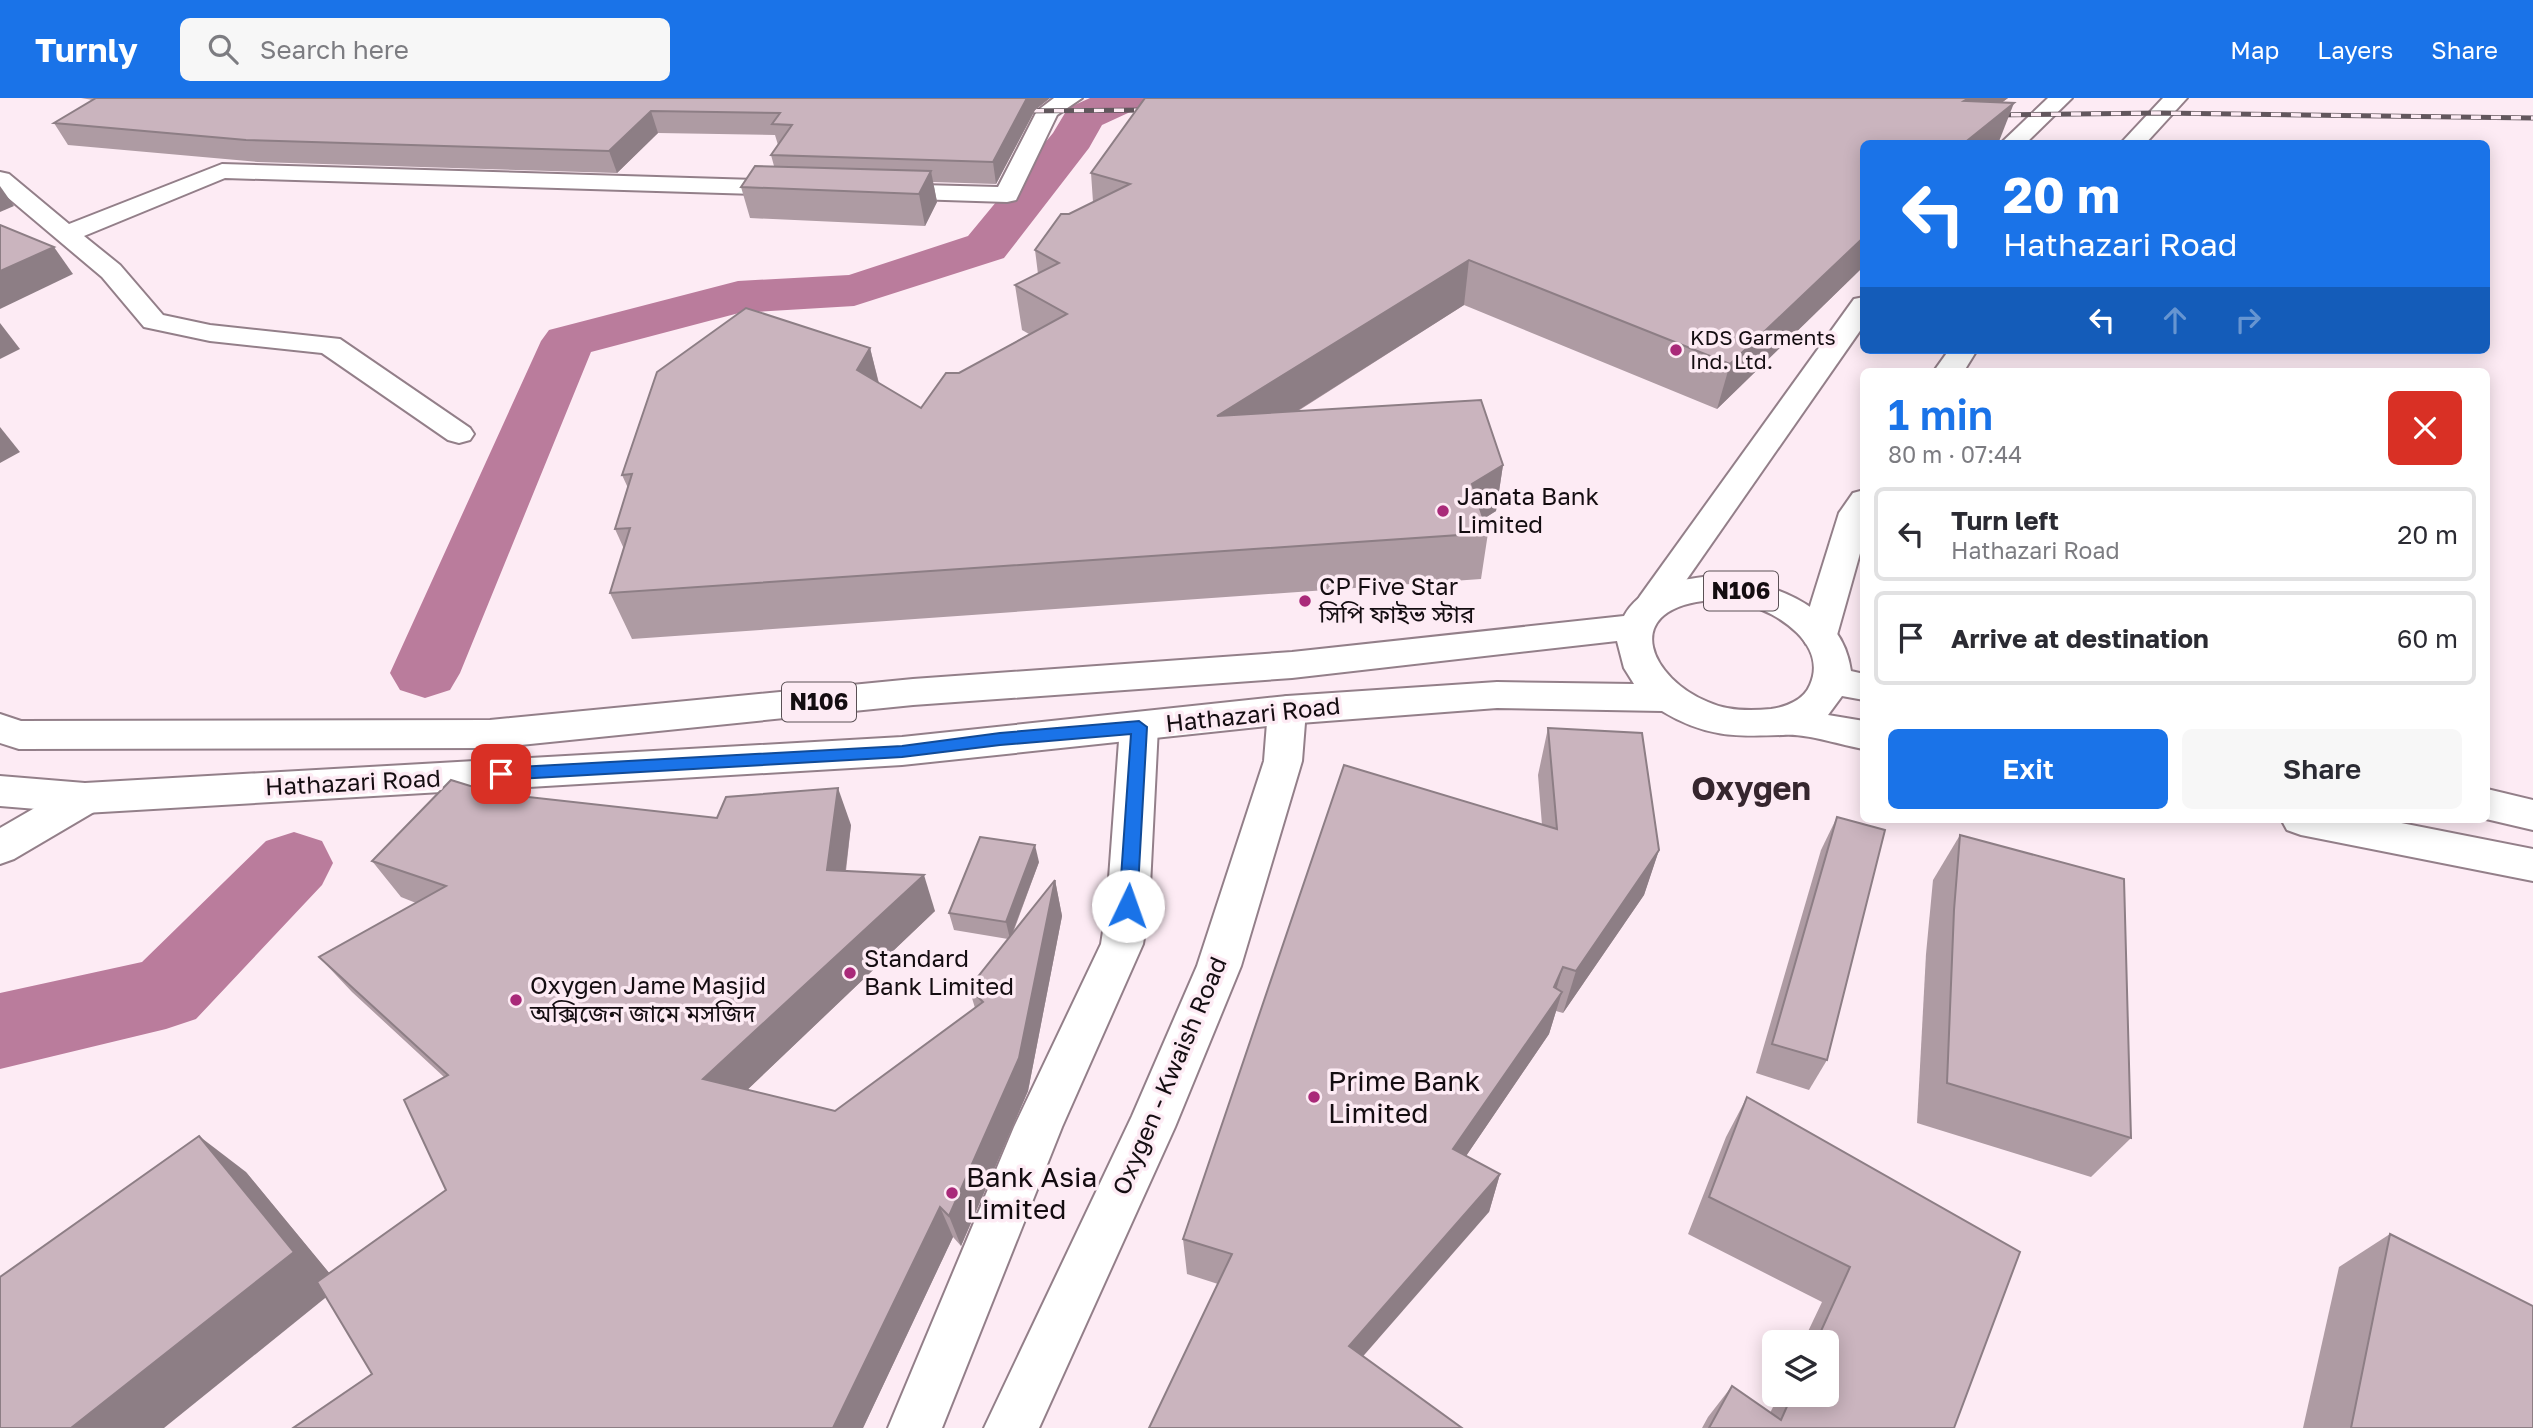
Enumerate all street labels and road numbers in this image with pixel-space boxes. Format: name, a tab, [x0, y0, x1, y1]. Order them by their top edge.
road number: N106	[1704, 572, 1778, 610]
road number: N106	[782, 682, 856, 722]
street label: Hathazari Road	[1164, 690, 1342, 737]
street label: Hathazari Road	[264, 762, 441, 801]
street label: Oxygen - Kwaish Road	[1105, 952, 1232, 1199]

